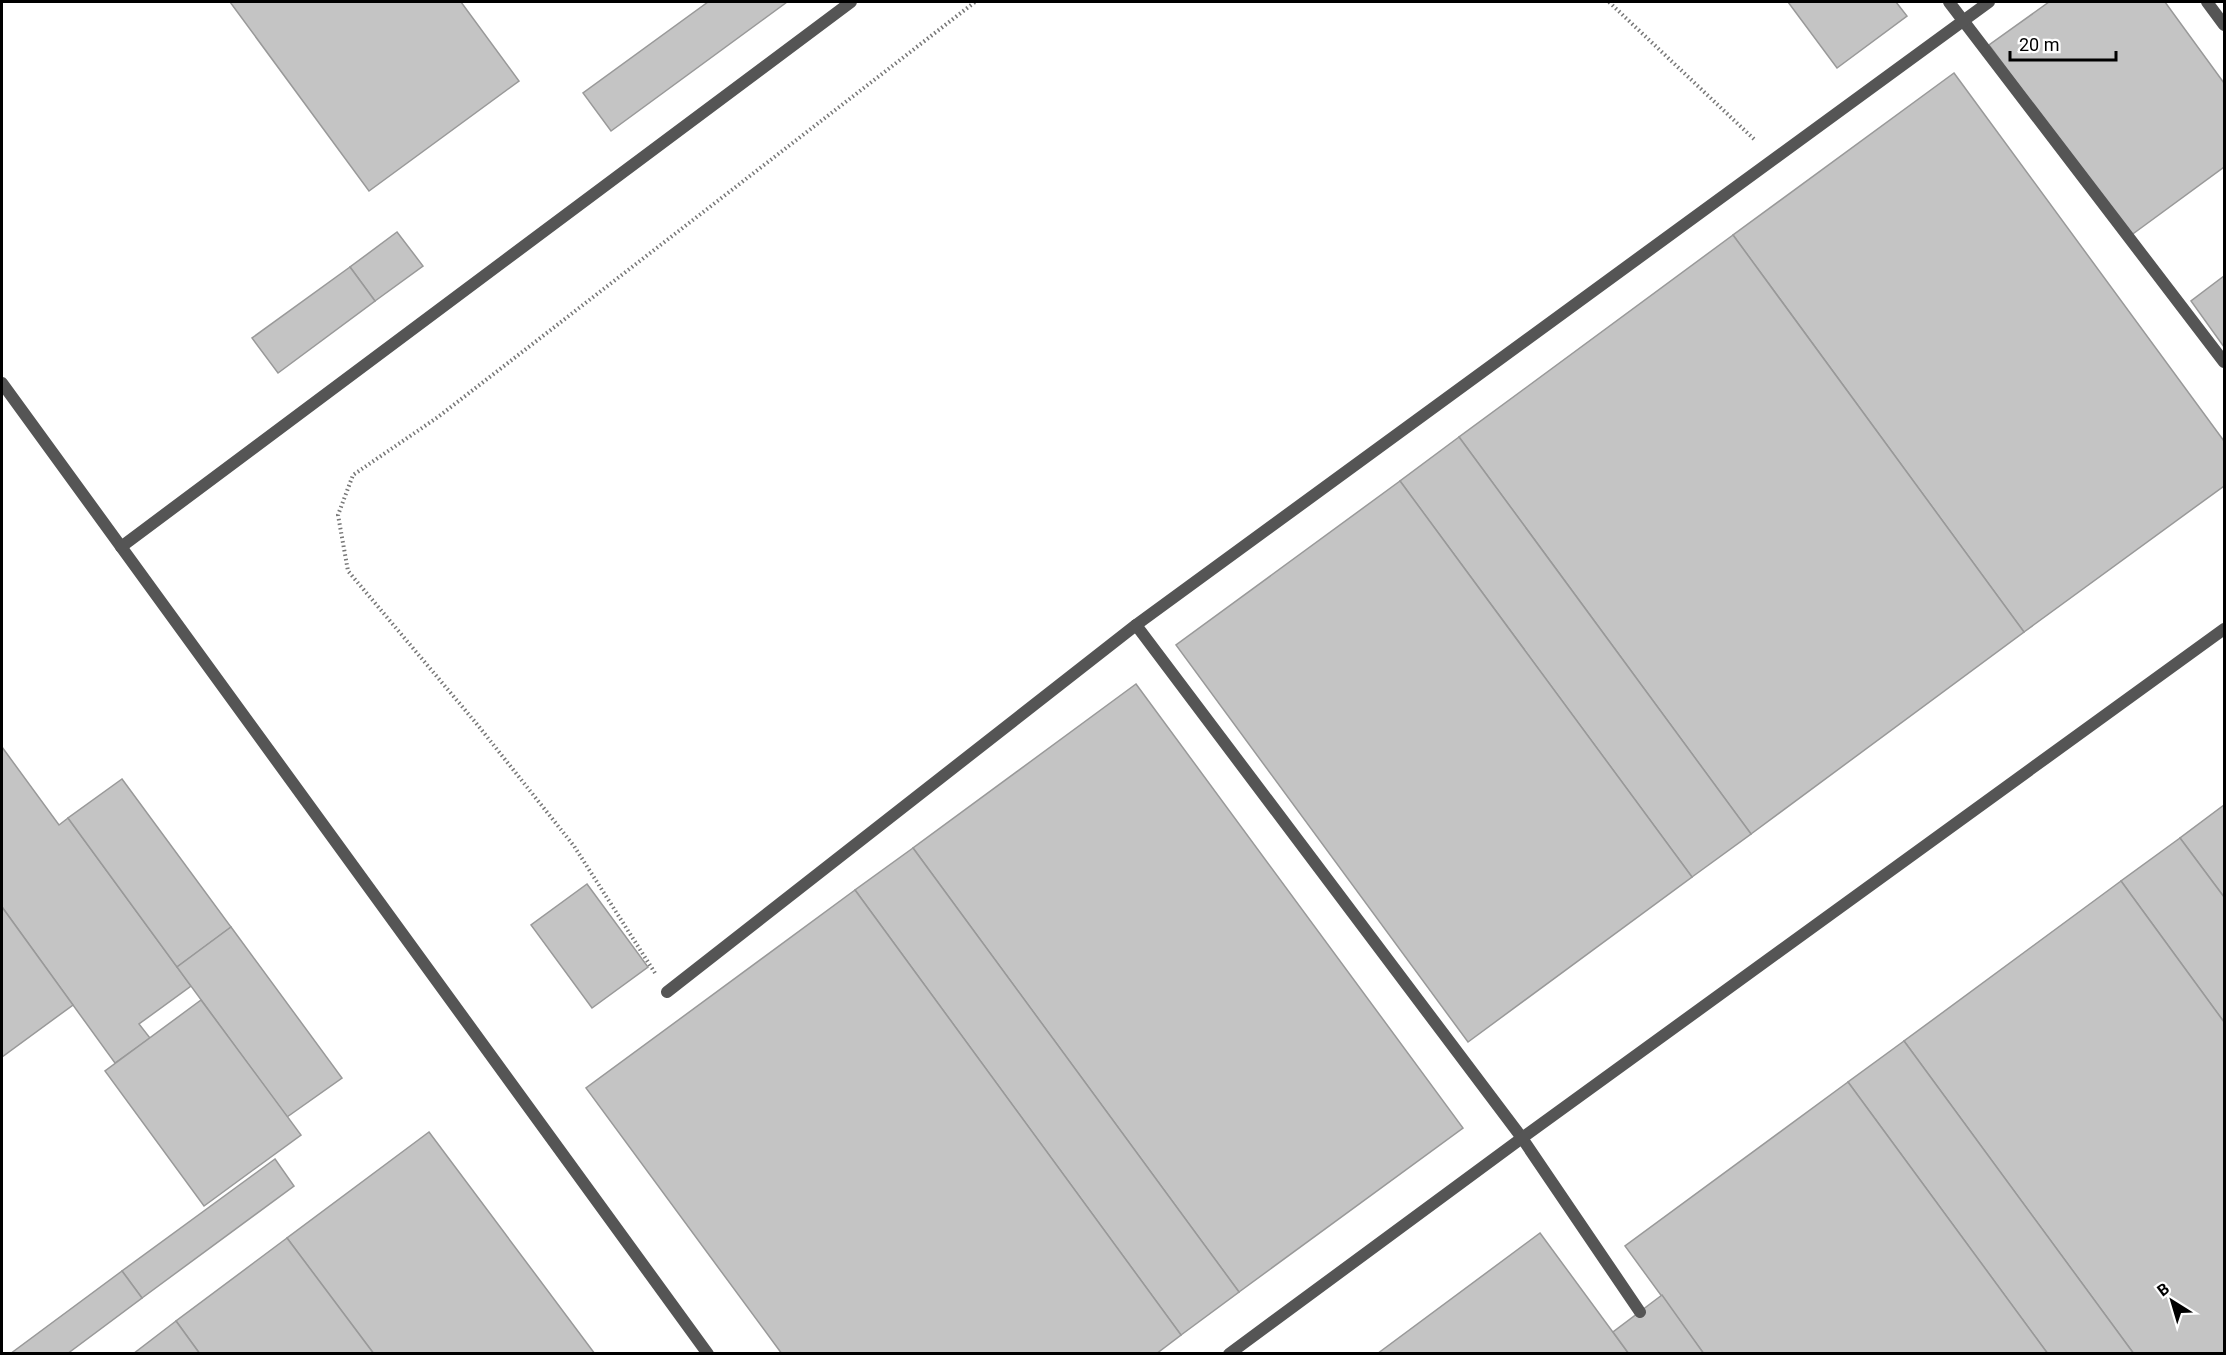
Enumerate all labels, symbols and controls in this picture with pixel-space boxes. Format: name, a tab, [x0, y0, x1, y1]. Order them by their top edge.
scale bar	[2010, 24, 2116, 62]
text: 20 m	[2019, 34, 2059, 55]
north arrow	[2142, 1271, 2202, 1331]
text: B	[2153, 1279, 2173, 1300]

